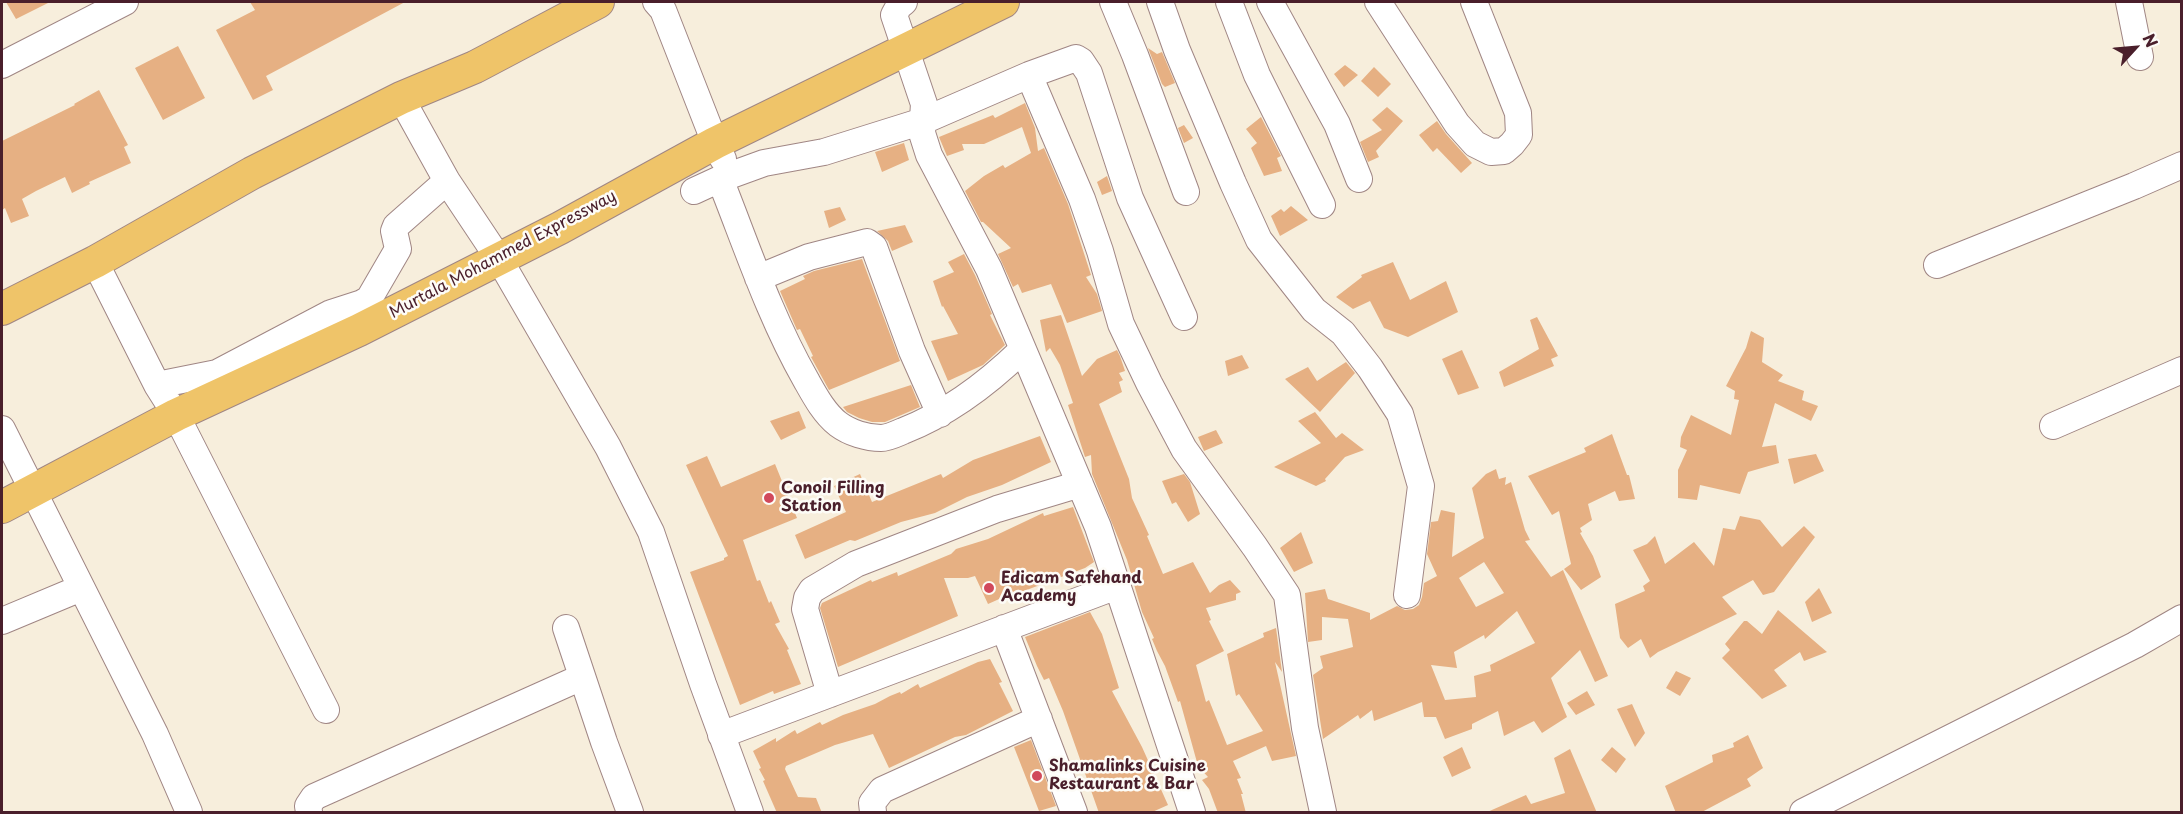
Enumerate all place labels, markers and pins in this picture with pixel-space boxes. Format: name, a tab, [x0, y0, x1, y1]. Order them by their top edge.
place label: Conoil Filling Station	[781, 479, 884, 517]
marker: Conoil Filling Station	[762, 491, 776, 505]
place label: Edicam Safehand Academy	[1001, 569, 1142, 607]
marker: Edicam Safehand Academy	[982, 581, 996, 595]
place label: Shamalinks Cuisine Restaurant & Bar	[1049, 757, 1206, 795]
marker: Shamalinks Cuisine Restaurant & Bar	[1030, 769, 1044, 783]

